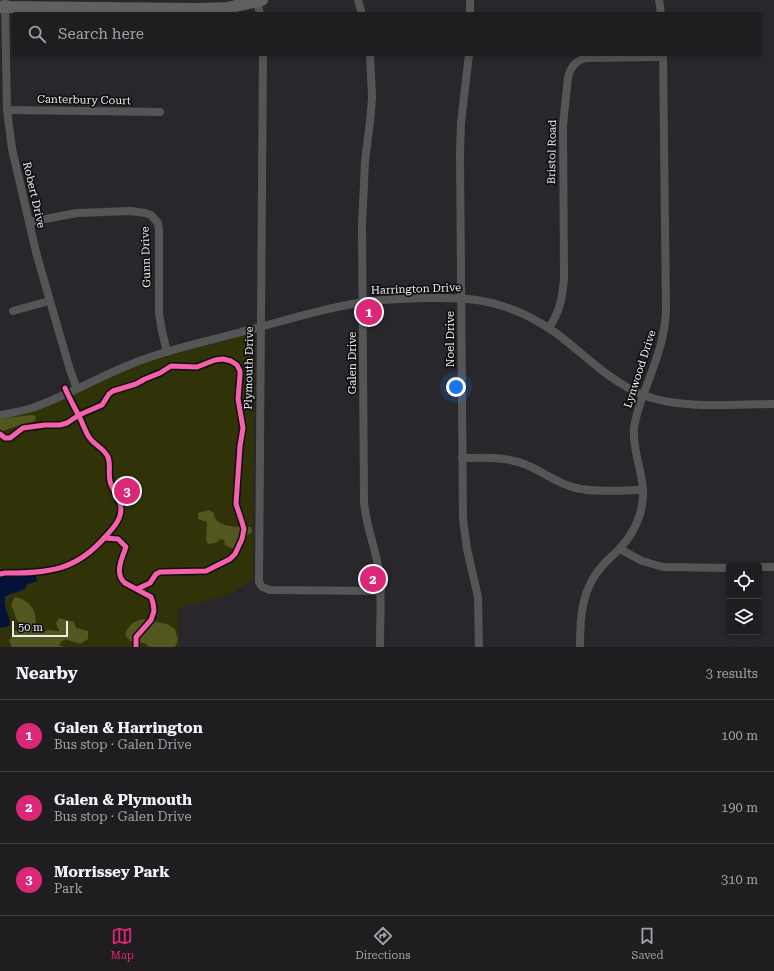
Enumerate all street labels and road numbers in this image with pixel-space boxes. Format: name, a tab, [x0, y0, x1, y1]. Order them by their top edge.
street label: Canterbury Court	[37, 93, 131, 107]
street label: Bristol Road	[545, 120, 559, 184]
street label: Robert Drive	[20, 161, 48, 229]
street label: Gunn Drive	[138, 226, 154, 288]
street label: Harrington Drive	[371, 281, 461, 297]
street label: Noel Drive	[444, 311, 457, 367]
street label: Plymouth Drive	[242, 326, 256, 410]
street label: Lynwood Drive	[621, 328, 659, 410]
street label: Galen Drive	[346, 332, 359, 394]

